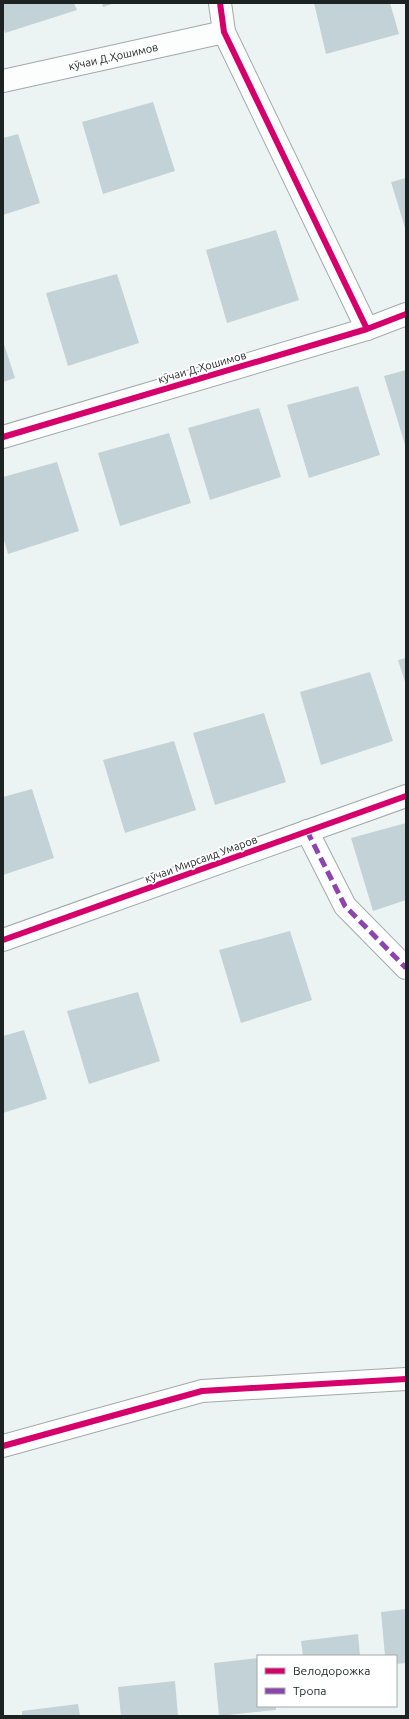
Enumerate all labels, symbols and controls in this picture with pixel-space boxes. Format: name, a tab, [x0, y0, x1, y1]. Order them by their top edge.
street label: кӯчаи Д.Ҳошимов	[67, 41, 159, 72]
street label: кӯчаи Д.Ҳошимов	[156, 349, 248, 385]
street label: кӯчаи Мирсаид Умаров	[143, 833, 259, 885]
legend	[257, 1655, 397, 1707]
text: Велодорожка	[293, 1664, 370, 1677]
text: Тропа	[293, 1684, 326, 1697]

